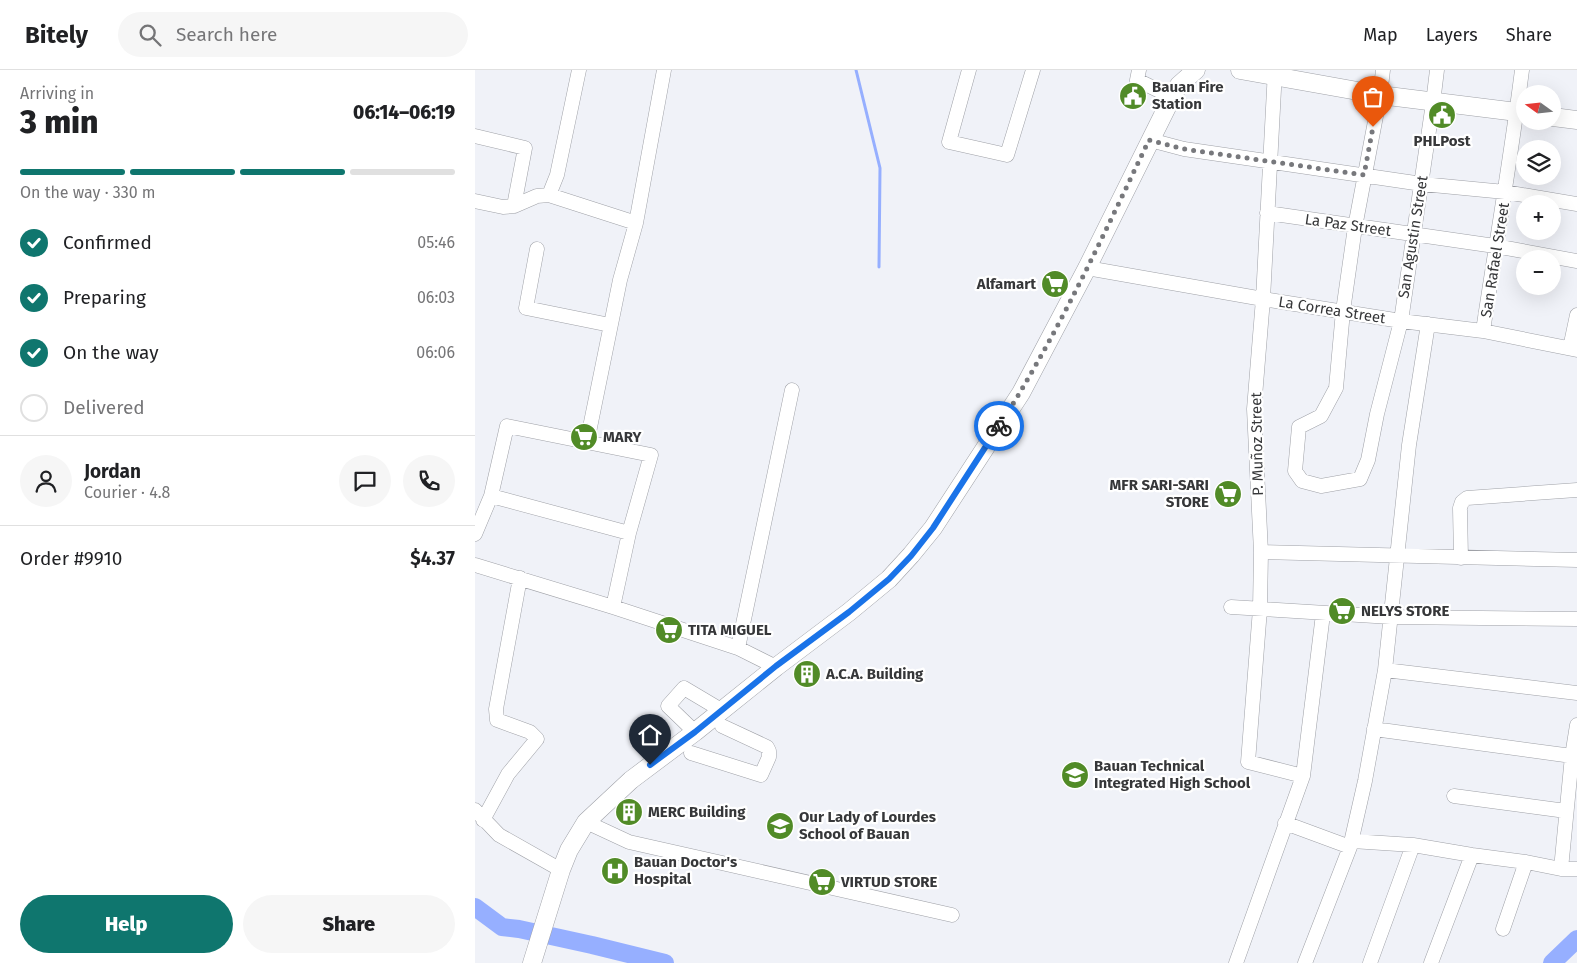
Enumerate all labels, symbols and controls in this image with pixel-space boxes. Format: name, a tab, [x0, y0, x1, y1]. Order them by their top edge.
search box	[118, 12, 468, 57]
text: Bitely	[25, 21, 88, 49]
icon: search	[136, 21, 164, 49]
text: Search here	[176, 23, 277, 46]
text: Map	[1363, 24, 1398, 46]
text: Layers	[1426, 24, 1478, 46]
text: Share	[1506, 24, 1552, 46]
pin	[1352, 76, 1394, 127]
place label: Bauan Fire Station	[1152, 78, 1223, 113]
public building icon: Bauan Fire Station	[1118, 81, 1148, 111]
icon: bag	[1359, 83, 1387, 111]
text: Arriving in	[20, 84, 94, 103]
north arrow	[1516, 85, 1561, 130]
map controls	[1516, 85, 1561, 295]
public building icon: PHLPost	[1427, 100, 1457, 130]
text: 06:14–06:19	[353, 101, 455, 124]
text: 3 min	[20, 103, 98, 141]
place label: PHLPost	[1413, 132, 1471, 150]
button: layers	[1516, 140, 1561, 185]
street label: San Agustin Street	[1394, 174, 1432, 300]
text: On the way · 330 m	[20, 183, 156, 202]
button: +	[1516, 195, 1561, 240]
street label: San Rafael Street	[1477, 201, 1513, 319]
street label: La Paz Street	[1304, 210, 1393, 240]
icon: check	[20, 229, 48, 257]
text: Confirmed	[63, 231, 152, 254]
text: 05:46	[417, 233, 455, 252]
button: −	[1516, 250, 1561, 295]
supermarket icon: Alfamart	[1040, 269, 1070, 299]
place label: Alfamart	[976, 275, 1036, 293]
icon: check	[20, 284, 48, 312]
text: Preparing	[63, 286, 146, 309]
text: 06:03	[417, 288, 455, 307]
street label: La Correa Street	[1277, 293, 1387, 327]
icon: check	[20, 339, 48, 367]
text: On the way	[63, 341, 159, 364]
text: 06:06	[416, 343, 455, 362]
street label: P. Muñoz Street	[1247, 391, 1267, 496]
text: Delivered	[63, 396, 145, 419]
courier	[974, 401, 1024, 451]
icon: bike	[985, 412, 1013, 440]
supermarket icon: MARY	[569, 422, 599, 452]
place label: MARY	[603, 428, 642, 446]
button: person	[20, 455, 72, 507]
button: chat	[339, 455, 391, 507]
button: phone	[403, 455, 455, 507]
text: Jordan	[84, 460, 141, 483]
place label: MFR SARI-SARI STORE	[1110, 476, 1209, 511]
supermarket icon: MFR SARI-SARI STORE	[1213, 479, 1243, 509]
text: Courier · 4.8	[84, 483, 170, 502]
text: Order #9910	[20, 547, 122, 570]
text: $4.37	[410, 547, 455, 570]
supermarket icon: NELYS STORE	[1327, 596, 1357, 626]
place label: NELYS STORE	[1361, 602, 1449, 620]
supermarket icon: TITA MIGUEL	[654, 615, 684, 645]
place label: TITA MIGUEL	[688, 621, 772, 639]
building icon: A.C.A. Building	[792, 659, 822, 689]
place label: A.C.A. Building	[825, 665, 924, 683]
pin	[629, 714, 671, 765]
icon: home	[636, 721, 664, 749]
place label: Bauan Technical Integrated High School	[1094, 757, 1251, 792]
school or university icon: Bauan Technical Integrated High School	[1060, 760, 1090, 790]
building icon: MERC Building	[614, 797, 644, 827]
place label: MERC Building	[648, 803, 746, 821]
place label: Our Lady of Lourdes School of Bauan	[799, 808, 936, 843]
school or university icon: Our Lady of Lourdes School of Bauan	[765, 811, 795, 841]
place label: Bauan Doctor's Hospital	[634, 853, 737, 888]
hospital icon: Bauan Doctor's Hospital	[600, 856, 630, 886]
supermarket icon: VIRTUD STORE	[807, 867, 837, 897]
place label: VIRTUD STORE	[840, 873, 938, 891]
button: Help	[20, 895, 233, 953]
button: Share	[243, 895, 455, 953]

